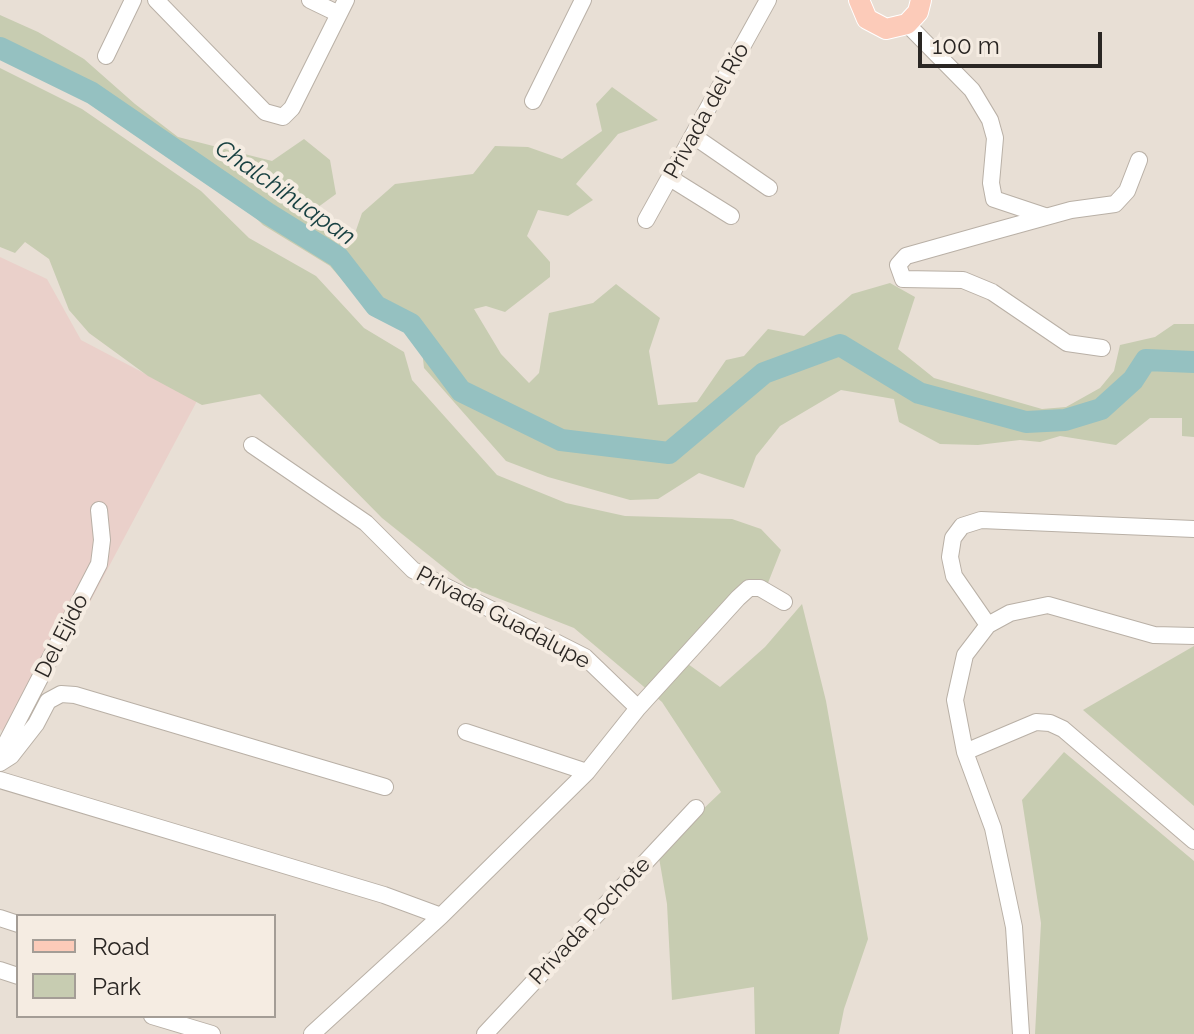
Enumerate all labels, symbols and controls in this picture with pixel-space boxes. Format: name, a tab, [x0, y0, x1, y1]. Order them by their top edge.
scale bar	[922, 16, 1106, 66]
text: 100 m	[932, 31, 1000, 60]
street label: Privada del Río	[659, 38, 755, 184]
water label: Chalchihuapan	[209, 134, 361, 252]
street label: Privada Guadalupe	[412, 561, 594, 675]
street label: Del Ejido	[30, 590, 94, 682]
street label: Privada Pochote	[524, 852, 656, 990]
legend	[16, 914, 276, 1018]
text: Road	[92, 932, 150, 961]
text: Park	[92, 972, 141, 1001]

